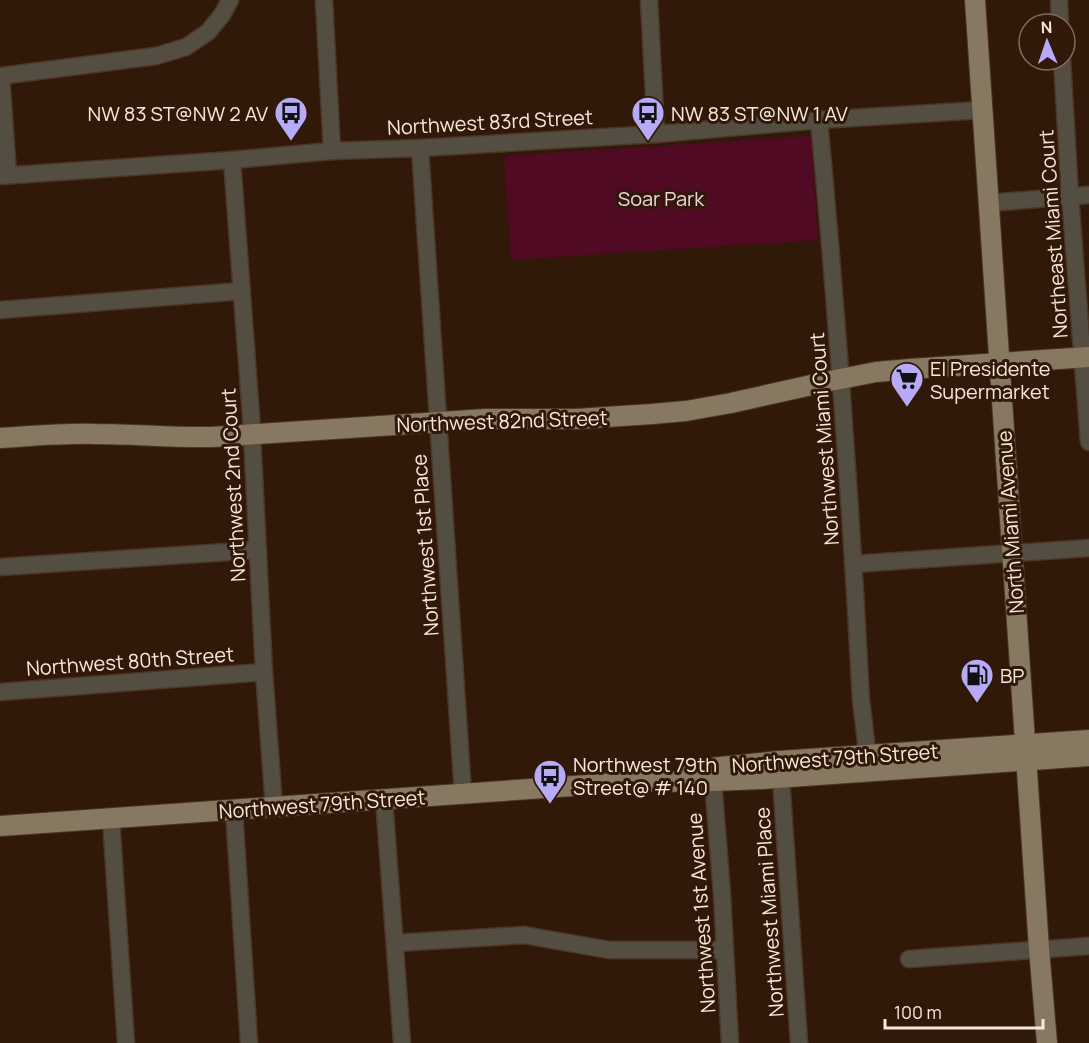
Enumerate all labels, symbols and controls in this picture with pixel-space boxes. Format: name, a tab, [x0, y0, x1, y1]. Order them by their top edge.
north arrow	[1017, 12, 1077, 72]
text: N	[1040, 16, 1053, 38]
bus stop icon: NW 83 ST@NW 2 AV	[273, 95, 309, 142]
bus stop icon: NW 83 ST@NW 1 AV	[630, 95, 666, 142]
place label: NW 83 ST@NW 2 AV	[87, 100, 268, 127]
place label: NW 83 ST@NW 1 AV	[671, 100, 848, 127]
street label: Northwest 83rd Street	[386, 103, 594, 141]
street label: Northeast Miami Court	[1032, 129, 1074, 339]
park label: Soar Park	[618, 185, 705, 212]
street label: Northwest Miami Court	[803, 332, 845, 546]
place label: El Presidente Supermarket	[930, 355, 1050, 405]
supermarket icon: El Presidente Supermarket	[889, 361, 925, 408]
street label: Northwest 2nd Court	[214, 387, 252, 583]
street label: Northwest 82nd Street	[396, 404, 608, 438]
street label: North Miami Avenue	[990, 430, 1030, 614]
street label: Northwest 1st Place	[405, 453, 445, 637]
street label: Northwest 80th Street	[25, 640, 235, 682]
fuel station icon: BP	[959, 657, 995, 704]
place label: BP	[1000, 662, 1024, 689]
street label: Northwest 79th Street	[731, 737, 939, 779]
place label: Northwest 79th Street@ # 140	[573, 751, 717, 801]
bus stop icon: Northwest 79th Street@ # 140	[532, 758, 568, 805]
street label: Northwest 79th Street	[218, 783, 426, 825]
street label: Northwest Miami Place	[748, 806, 790, 1018]
street label: Northwest 1st Avenue	[681, 812, 721, 1014]
scale bar	[885, 992, 1042, 1030]
text: 100 m	[894, 1000, 942, 1024]

